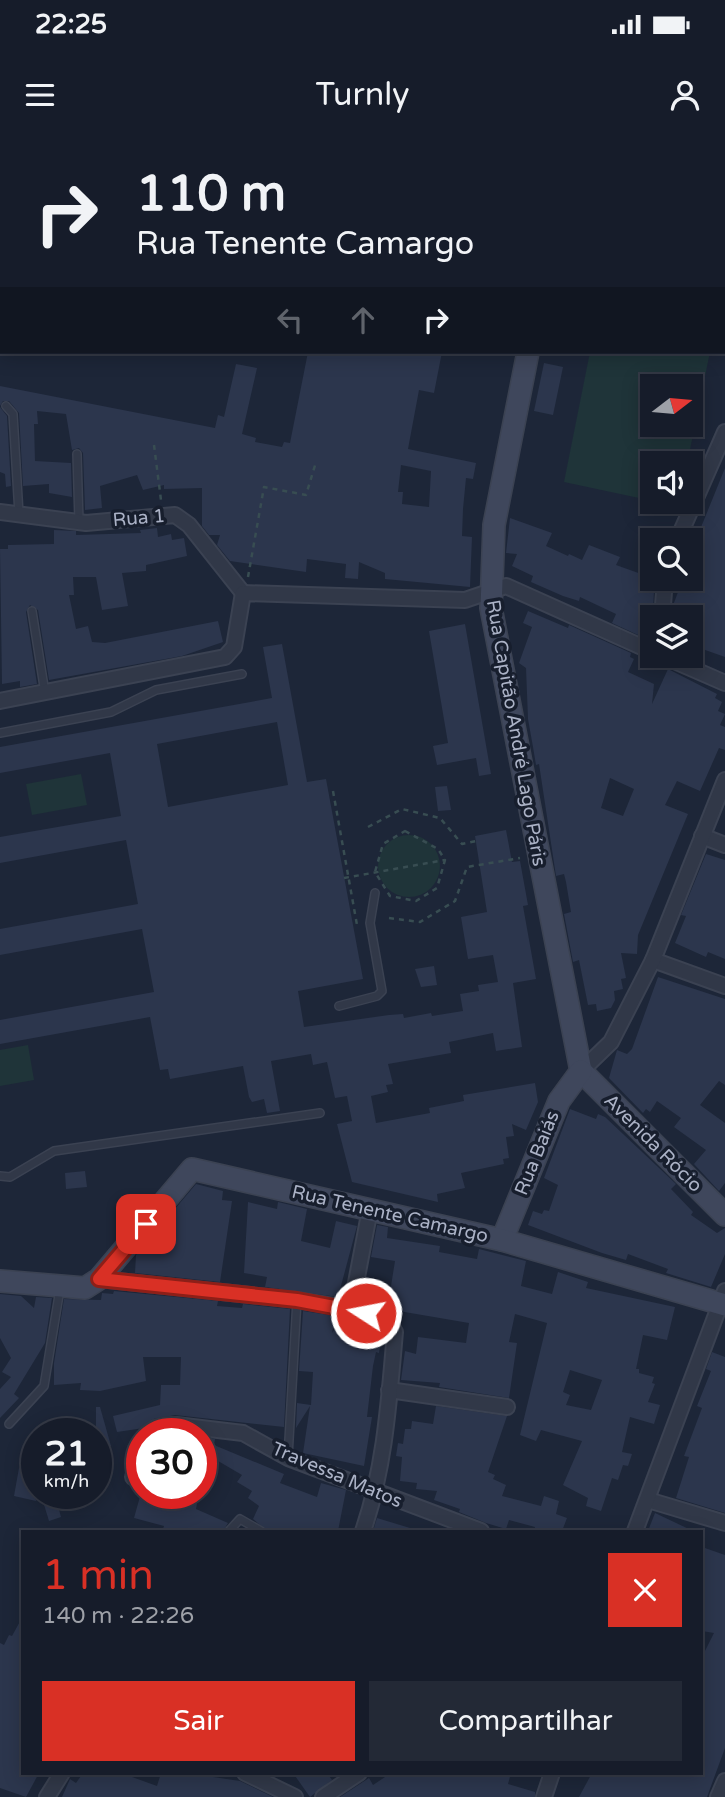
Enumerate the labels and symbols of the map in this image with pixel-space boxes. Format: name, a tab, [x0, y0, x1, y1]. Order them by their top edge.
north arrow	[640, 374, 704, 438]
street label: Rua 1	[112, 505, 166, 531]
street label: Rua Capitão André Lago Páris	[482, 598, 550, 868]
street label: Avenida Rócio	[599, 1089, 707, 1197]
street label: Rua Baiás	[510, 1108, 564, 1198]
street label: Rua Tenente Camargo	[290, 1181, 490, 1247]
pin	[116, 1194, 176, 1254]
position arrow	[329, 1276, 403, 1350]
speed limit sign: 30	[126, 1418, 217, 1509]
street label: Travessa Matos	[269, 1438, 405, 1512]

